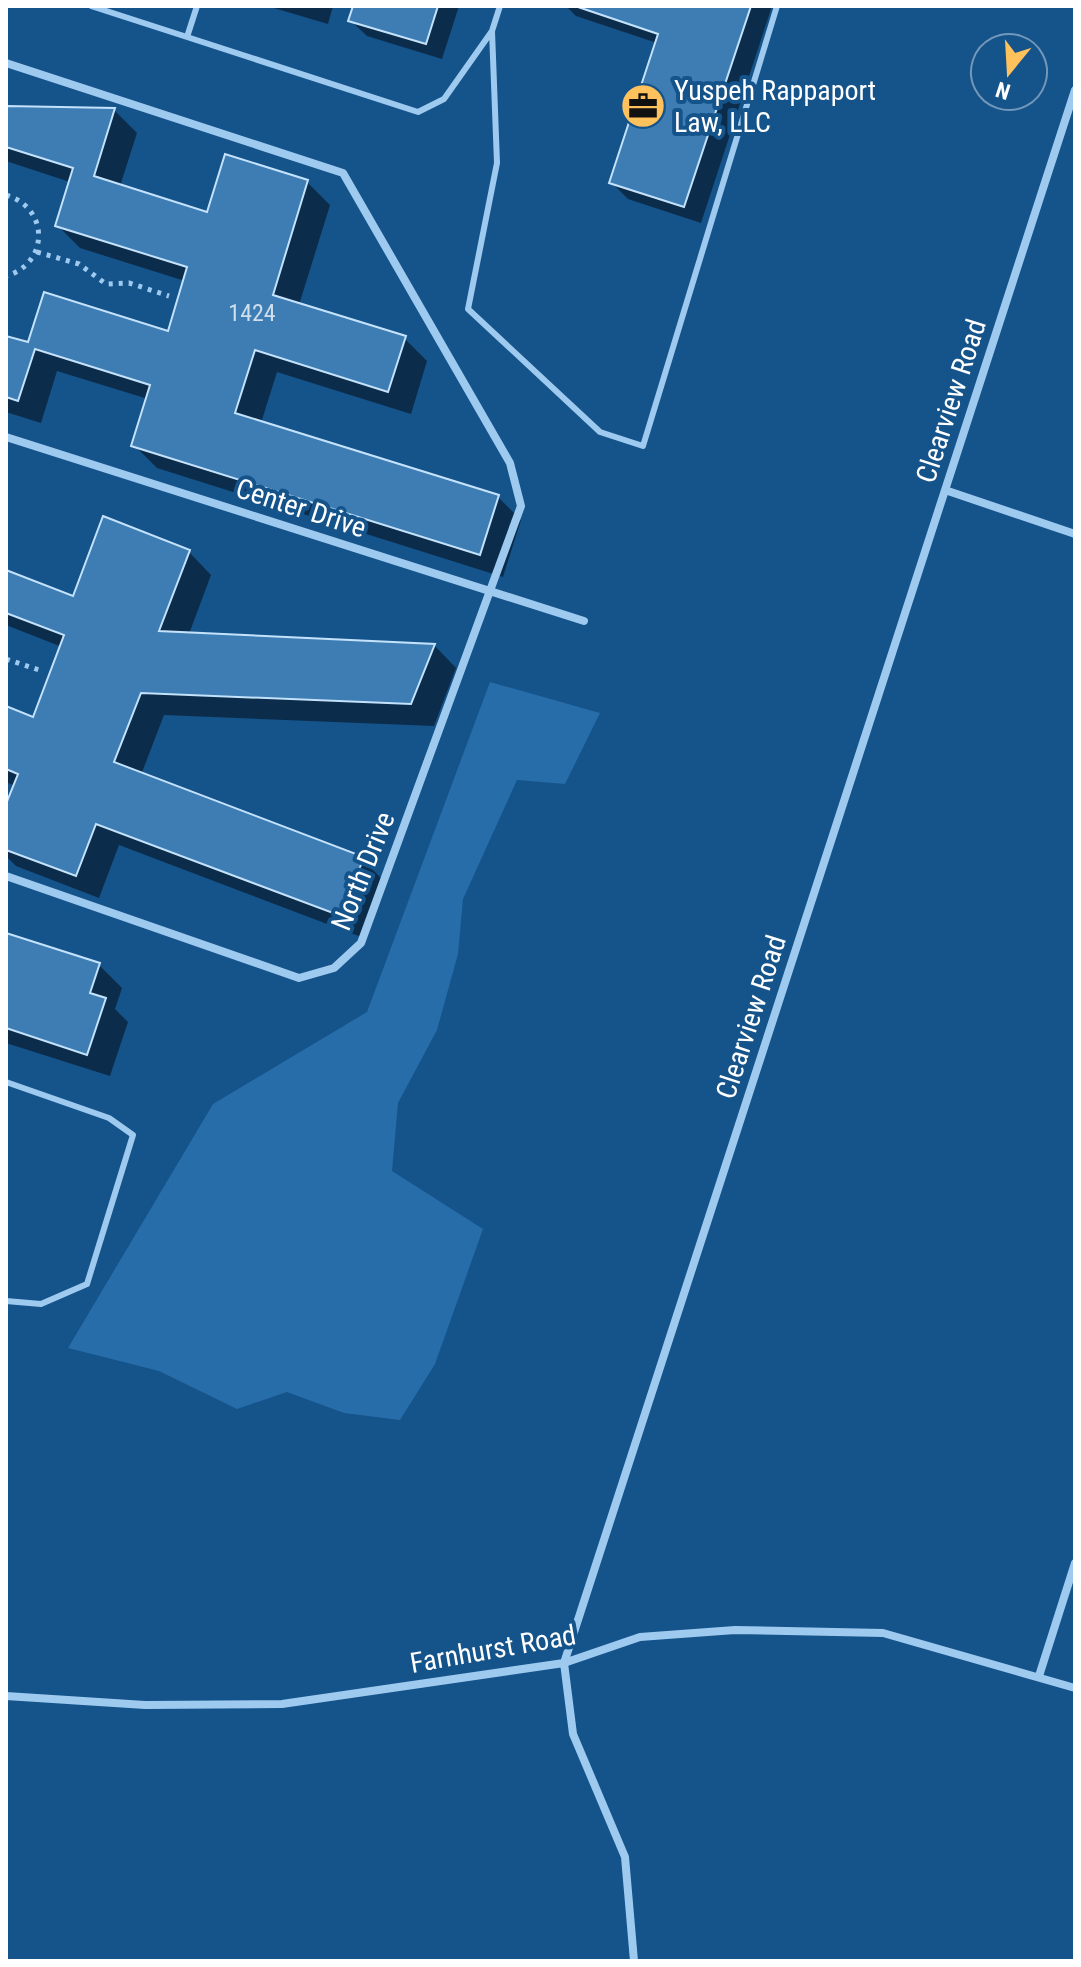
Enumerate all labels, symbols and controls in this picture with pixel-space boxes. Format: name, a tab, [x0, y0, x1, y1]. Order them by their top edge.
north arrow	[969, 32, 1049, 112]
place label: Yuspeh Rappaport Law, LLC	[674, 74, 876, 139]
text: N	[993, 77, 1013, 105]
office icon: Yuspeh Rappaport Law, LLC	[619, 82, 667, 130]
house number: 1424	[228, 299, 276, 327]
street label: Clearview Road	[909, 315, 993, 487]
street label: Center Drive	[232, 471, 370, 545]
street label: North Drive	[324, 807, 402, 935]
street label: Clearview Road	[709, 931, 793, 1103]
street label: Farnhurst Road	[408, 1618, 578, 1680]

